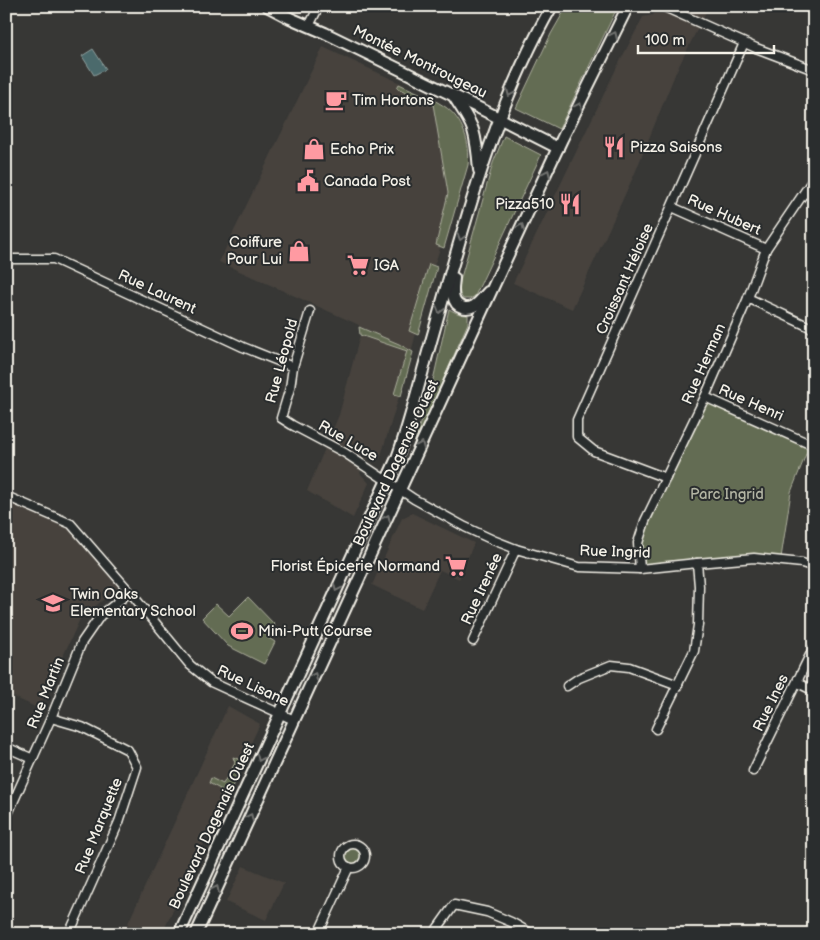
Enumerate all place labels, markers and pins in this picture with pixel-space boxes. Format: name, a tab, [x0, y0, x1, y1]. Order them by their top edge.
cafe icon: Tim Hortons	[323, 87, 349, 113]
place label: Tim Hortons	[352, 91, 435, 110]
restaurant icon: Pizza Saisons	[601, 134, 627, 160]
shop icon: Echo Prix	[301, 136, 327, 162]
place label: Pizza Saisons	[630, 138, 723, 157]
place label: Echo Prix	[330, 140, 394, 159]
public building icon: Canada Post	[295, 168, 321, 194]
place label: Canada Post	[324, 172, 411, 191]
restaurant icon: Pizza510	[557, 191, 583, 217]
place label: Pizza510	[495, 195, 554, 214]
place label: Coiffure Pour Lui	[226, 233, 282, 269]
shop icon: Coiffure Pour Lui	[286, 238, 312, 264]
supermarket icon: IGA	[345, 252, 371, 278]
place label: IGA	[374, 256, 400, 275]
supermarket icon: Florist Épicerie Normand	[443, 553, 469, 579]
place label: Florist Épicerie Normand	[271, 557, 440, 576]
place label: Twin Oaks Elementary School	[70, 585, 196, 621]
school or university icon: Twin Oaks Elementary School	[40, 590, 66, 616]
sports icon: Mini-Putt Course	[229, 618, 255, 644]
place label: Mini-Putt Course	[258, 622, 372, 641]

